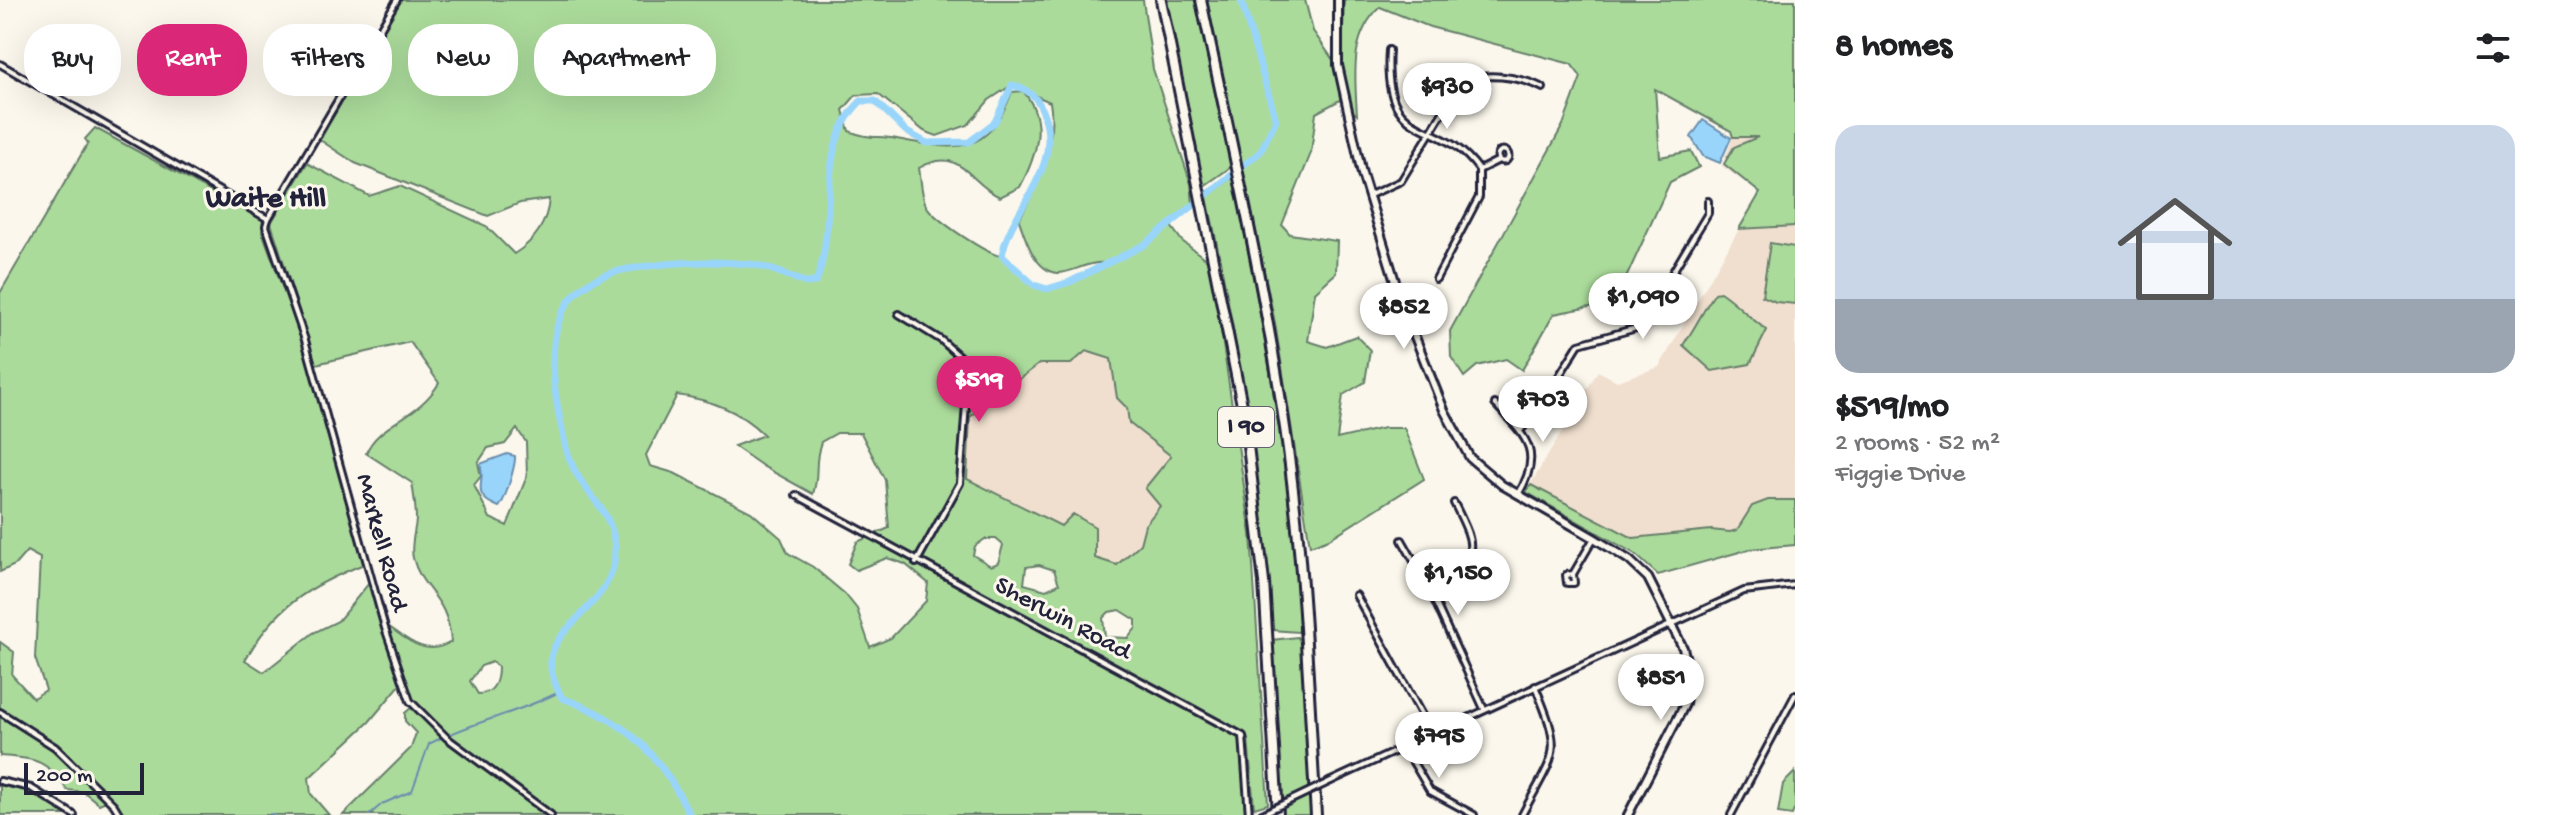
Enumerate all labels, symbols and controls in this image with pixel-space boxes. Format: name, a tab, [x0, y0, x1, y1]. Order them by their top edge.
chip: Buy	[24, 24, 121, 96]
chip: Rent	[137, 24, 247, 96]
chip: Filters	[263, 24, 392, 96]
chip: New	[408, 24, 518, 96]
chip: Apartment	[534, 24, 716, 96]
icon: filters	[2471, 26, 2515, 70]
text: 8 homes	[1835, 28, 1952, 68]
pin: $930	[1400, 63, 1494, 131]
text: $930	[1421, 73, 1473, 104]
icon: home	[2103, 177, 2247, 321]
district label: Waite Hill	[205, 183, 327, 218]
pin: $1,090	[1578, 273, 1708, 341]
pin: $852	[1357, 283, 1451, 351]
text: $1,090	[1607, 283, 1679, 314]
text: $852	[1378, 293, 1430, 324]
pin: $519	[932, 356, 1026, 424]
text: $519	[955, 366, 1003, 397]
pin: $703	[1496, 376, 1590, 444]
text: $703	[1516, 386, 1570, 417]
text: $519/mo	[1835, 389, 1949, 429]
road number: I 90	[1218, 407, 1274, 447]
text: 2 rooms · 52 m²	[1835, 429, 2000, 460]
text: Figgie Drive	[1835, 460, 1965, 491]
street label: Markell Road	[347, 471, 414, 617]
pin: $1,150	[1393, 549, 1523, 617]
text: $1,150	[1423, 559, 1493, 590]
street label: Sherwin Road	[989, 571, 1137, 670]
pin: $851	[1614, 654, 1708, 722]
text: $851	[1636, 664, 1686, 695]
pin: $795	[1392, 712, 1486, 780]
text: $795	[1413, 722, 1465, 753]
scale bar	[24, 759, 144, 795]
text: 200 m	[36, 764, 93, 790]

